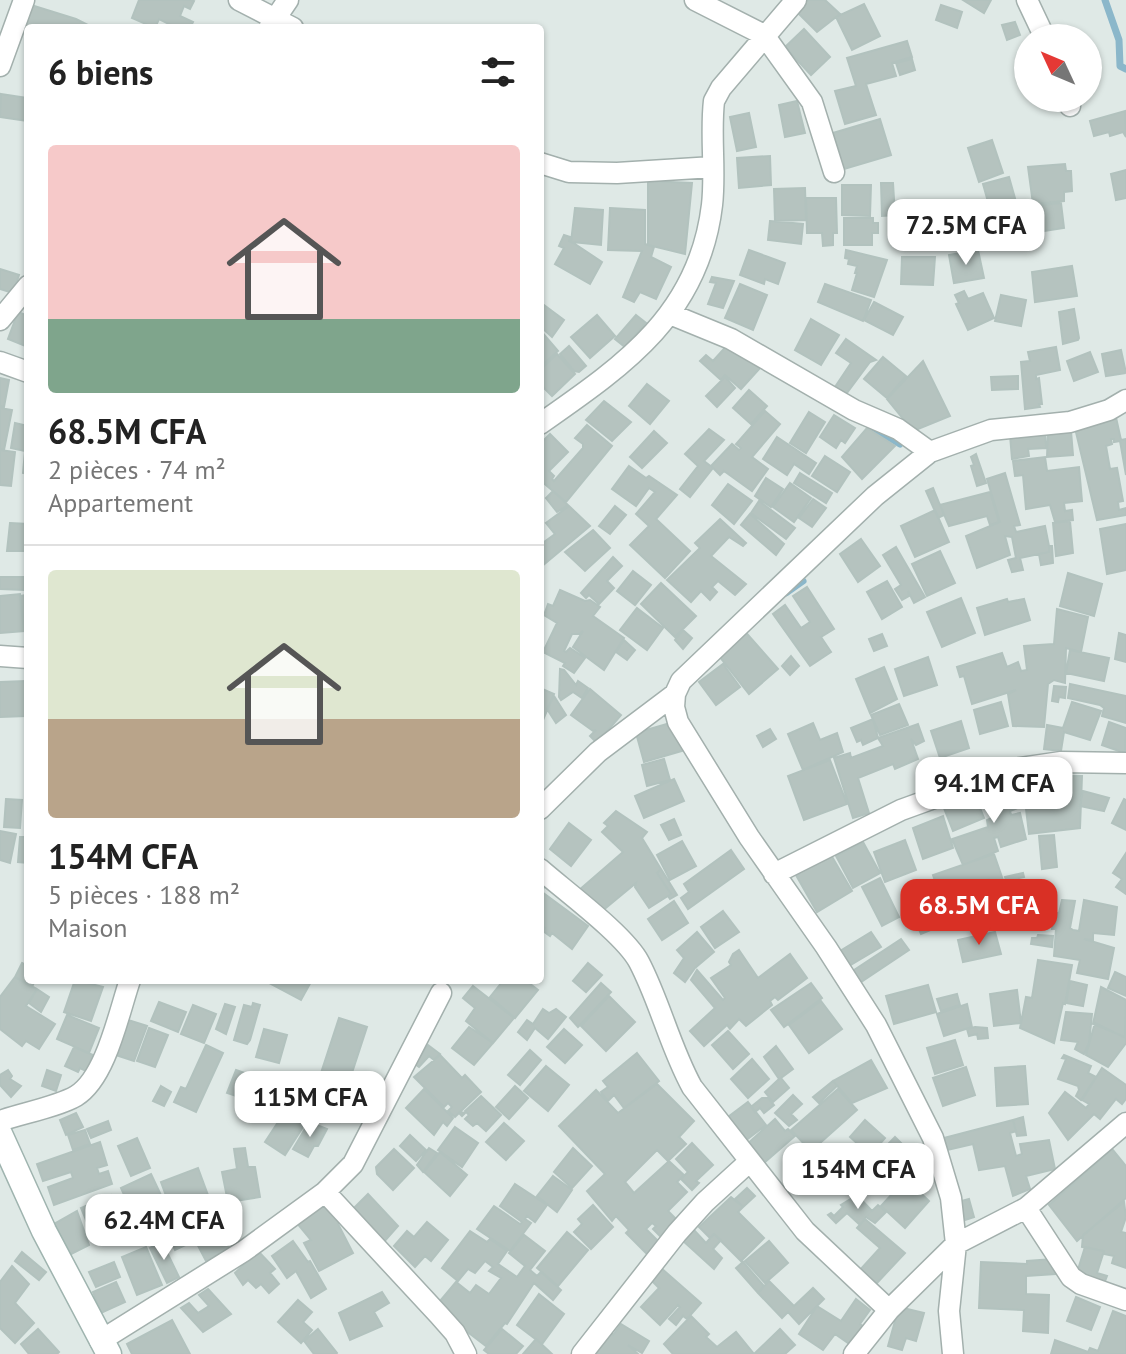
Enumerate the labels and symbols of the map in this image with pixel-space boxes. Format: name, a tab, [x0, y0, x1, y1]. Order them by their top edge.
north arrow	[1014, 24, 1102, 112]
pin: 72.5M CFA	[874, 199, 1058, 267]
pin: 94.1M CFA	[902, 757, 1086, 825]
pin: 68.5M CFA	[887, 879, 1071, 947]
pin: 115M CFA	[227, 1071, 393, 1139]
pin: 154M CFA	[775, 1143, 941, 1211]
pin: 62.4M CFA	[72, 1194, 256, 1262]

